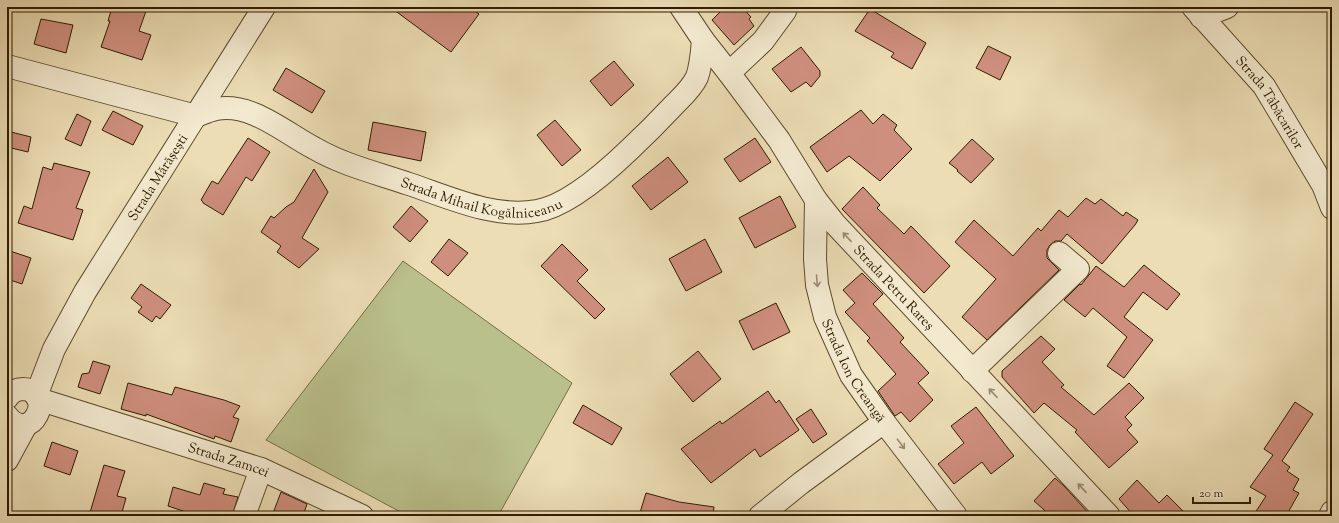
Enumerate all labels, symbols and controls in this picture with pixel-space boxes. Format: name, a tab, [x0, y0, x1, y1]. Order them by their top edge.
street label: Strada Tăbăcarilor	[1230, 52, 1308, 154]
street label: Strada Mărășești	[124, 131, 194, 225]
street label: Strada Mihail Kogălniceanu	[397, 174, 567, 225]
one-way arrow	[842, 232, 852, 242]
street label: Strada Petru Rareș	[848, 241, 938, 336]
one-way arrow	[813, 274, 820, 287]
street label: Strada Ion Creangă	[815, 316, 890, 428]
one-way arrow	[988, 388, 998, 398]
one-way arrow	[897, 438, 905, 449]
street label: Strada Zamcei	[185, 439, 272, 484]
scale bar	[1193, 479, 1250, 505]
one-way arrow	[1078, 483, 1087, 493]
text: 20 m	[1199, 485, 1224, 503]

